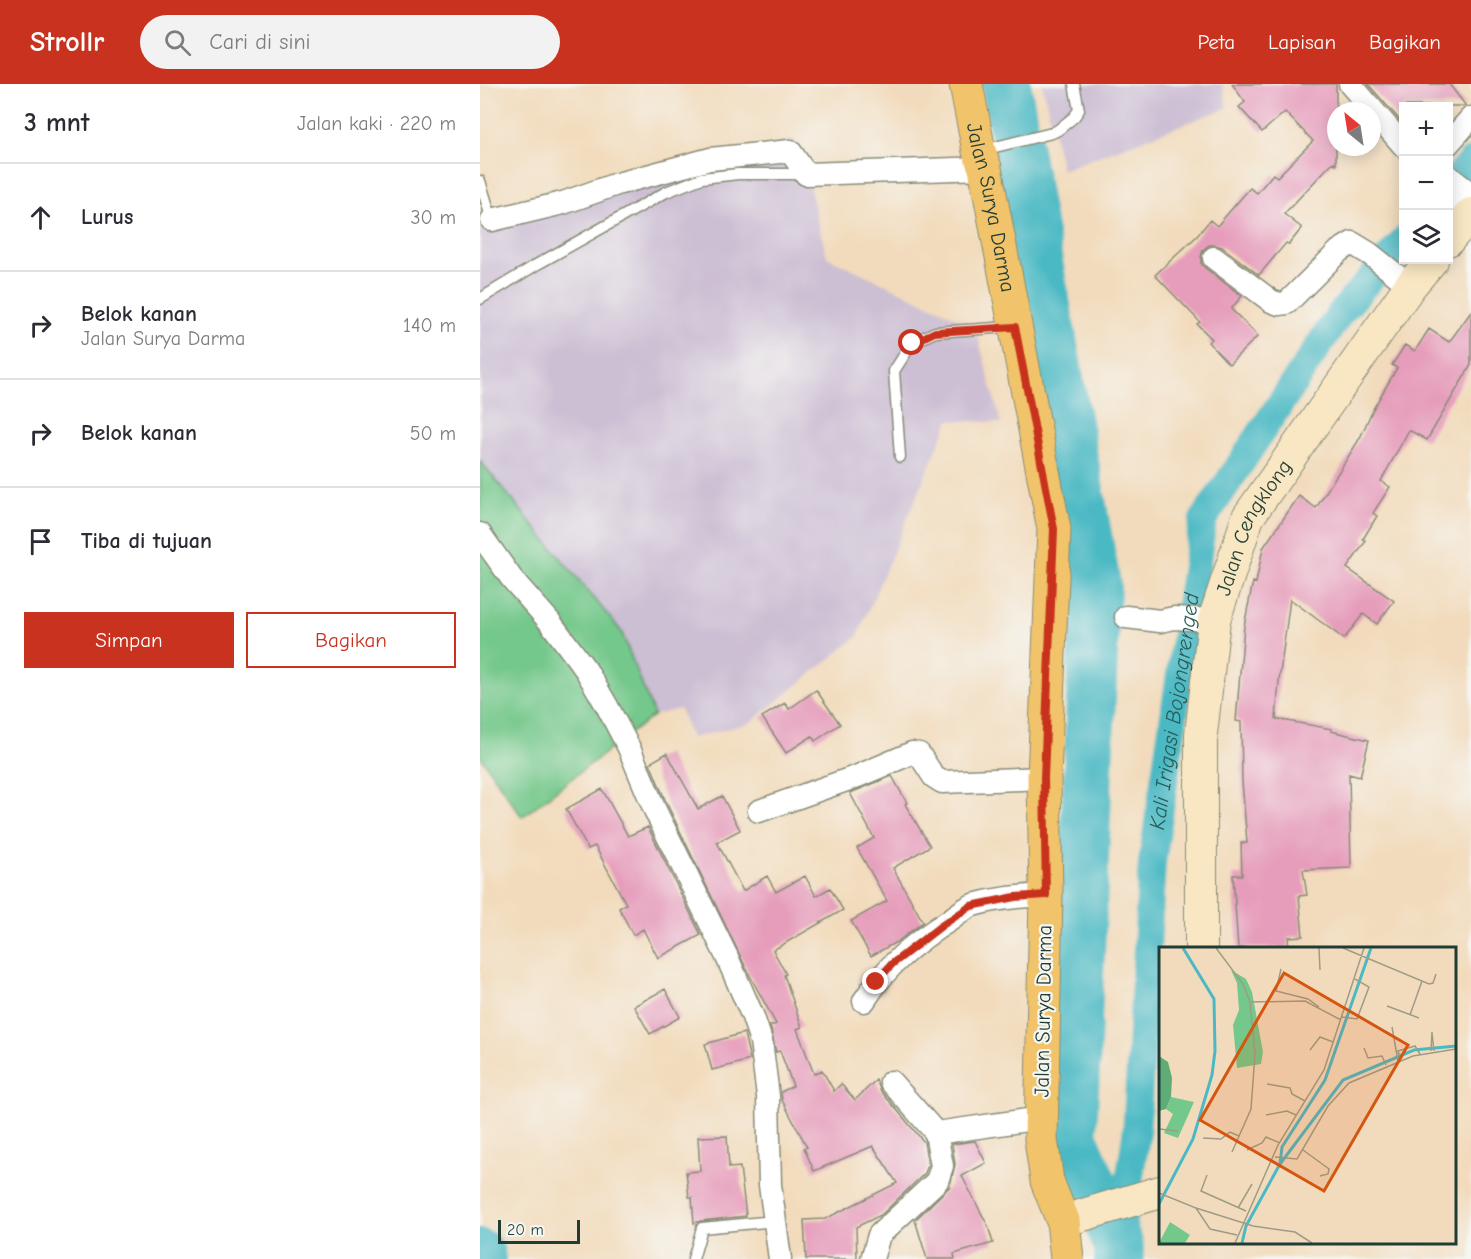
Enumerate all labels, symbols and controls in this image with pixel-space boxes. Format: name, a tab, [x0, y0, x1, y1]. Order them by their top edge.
search box	[140, 15, 560, 69]
text: Strollr	[30, 26, 104, 58]
icon: search	[161, 26, 194, 59]
text: Cari di sini	[209, 29, 311, 55]
text: Peta	[1197, 30, 1235, 54]
text: Lapisan	[1268, 30, 1336, 54]
text: Bagikan	[1369, 30, 1441, 54]
north arrow	[1327, 102, 1381, 156]
map controls	[1399, 102, 1453, 264]
button: +	[1399, 102, 1453, 156]
text: 3 mnt	[24, 108, 89, 138]
text: Jalan kaki · 220 m	[297, 112, 456, 135]
street label: Jalan Surya Darma	[962, 121, 1020, 294]
button: −	[1399, 156, 1453, 210]
icon: ahead	[24, 201, 57, 234]
text: Lurus	[81, 204, 133, 230]
text: 30 m	[410, 206, 456, 229]
button: layers	[1399, 210, 1453, 264]
text: Belok kanan	[81, 301, 197, 327]
icon: right	[24, 309, 57, 342]
text: 140 m	[403, 314, 456, 337]
text: Jalan Surya Darma	[81, 327, 245, 350]
route start	[898, 329, 924, 355]
icon: right	[24, 417, 57, 450]
text: Belok kanan	[81, 420, 197, 446]
text: 50 m	[410, 422, 456, 445]
street label: Jalan Cengklong	[1211, 455, 1297, 599]
icon: arrive	[24, 525, 57, 558]
text: Tiba di tujuan	[81, 528, 212, 554]
water label: Kali Irigasi Bojongrenged	[1144, 590, 1205, 832]
button: Simpan	[24, 612, 234, 668]
button: Bagikan	[246, 612, 456, 668]
street label: Jalan Surya Darma	[1029, 924, 1057, 1098]
inset map	[1159, 947, 1456, 1244]
route end	[862, 968, 888, 994]
scale bar	[498, 1217, 580, 1244]
text: 20 m	[507, 1221, 544, 1239]

